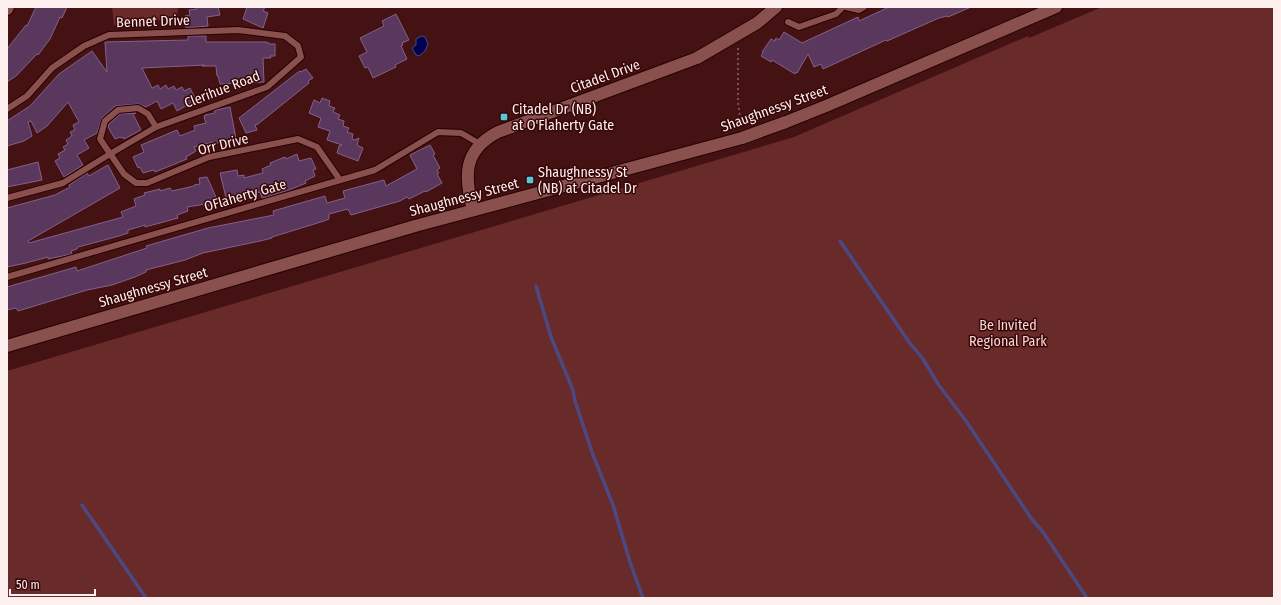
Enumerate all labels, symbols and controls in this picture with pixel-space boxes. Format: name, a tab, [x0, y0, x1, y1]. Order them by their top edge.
street label: Bennet Drive	[116, 12, 190, 31]
street label: Citadel Drive	[568, 56, 642, 97]
street label: Clerihue Road	[182, 67, 263, 112]
street label: Shaughnessy Street	[718, 81, 830, 136]
place label: Citadel Dr (NB) at O'Flaherty Gate	[512, 101, 614, 134]
marker: Citadel Dr (NB) at O'Flaherty Gate	[499, 112, 509, 122]
street label: Orr Drive	[196, 130, 250, 159]
place label: Shaughnessy St (NB) at Citadel Dr	[538, 164, 637, 197]
street label: Shaughnessy Street	[408, 175, 521, 220]
marker: Shaughnessy St (NB) at Citadel Dr	[525, 175, 535, 185]
street label: OFlaherty Gate	[202, 176, 288, 215]
street label: Shaughnessy Street	[97, 264, 210, 311]
park label: Be Invited Regional Park	[969, 317, 1047, 350]
scale bar	[10, 571, 95, 597]
text: 50 m	[16, 578, 40, 592]

